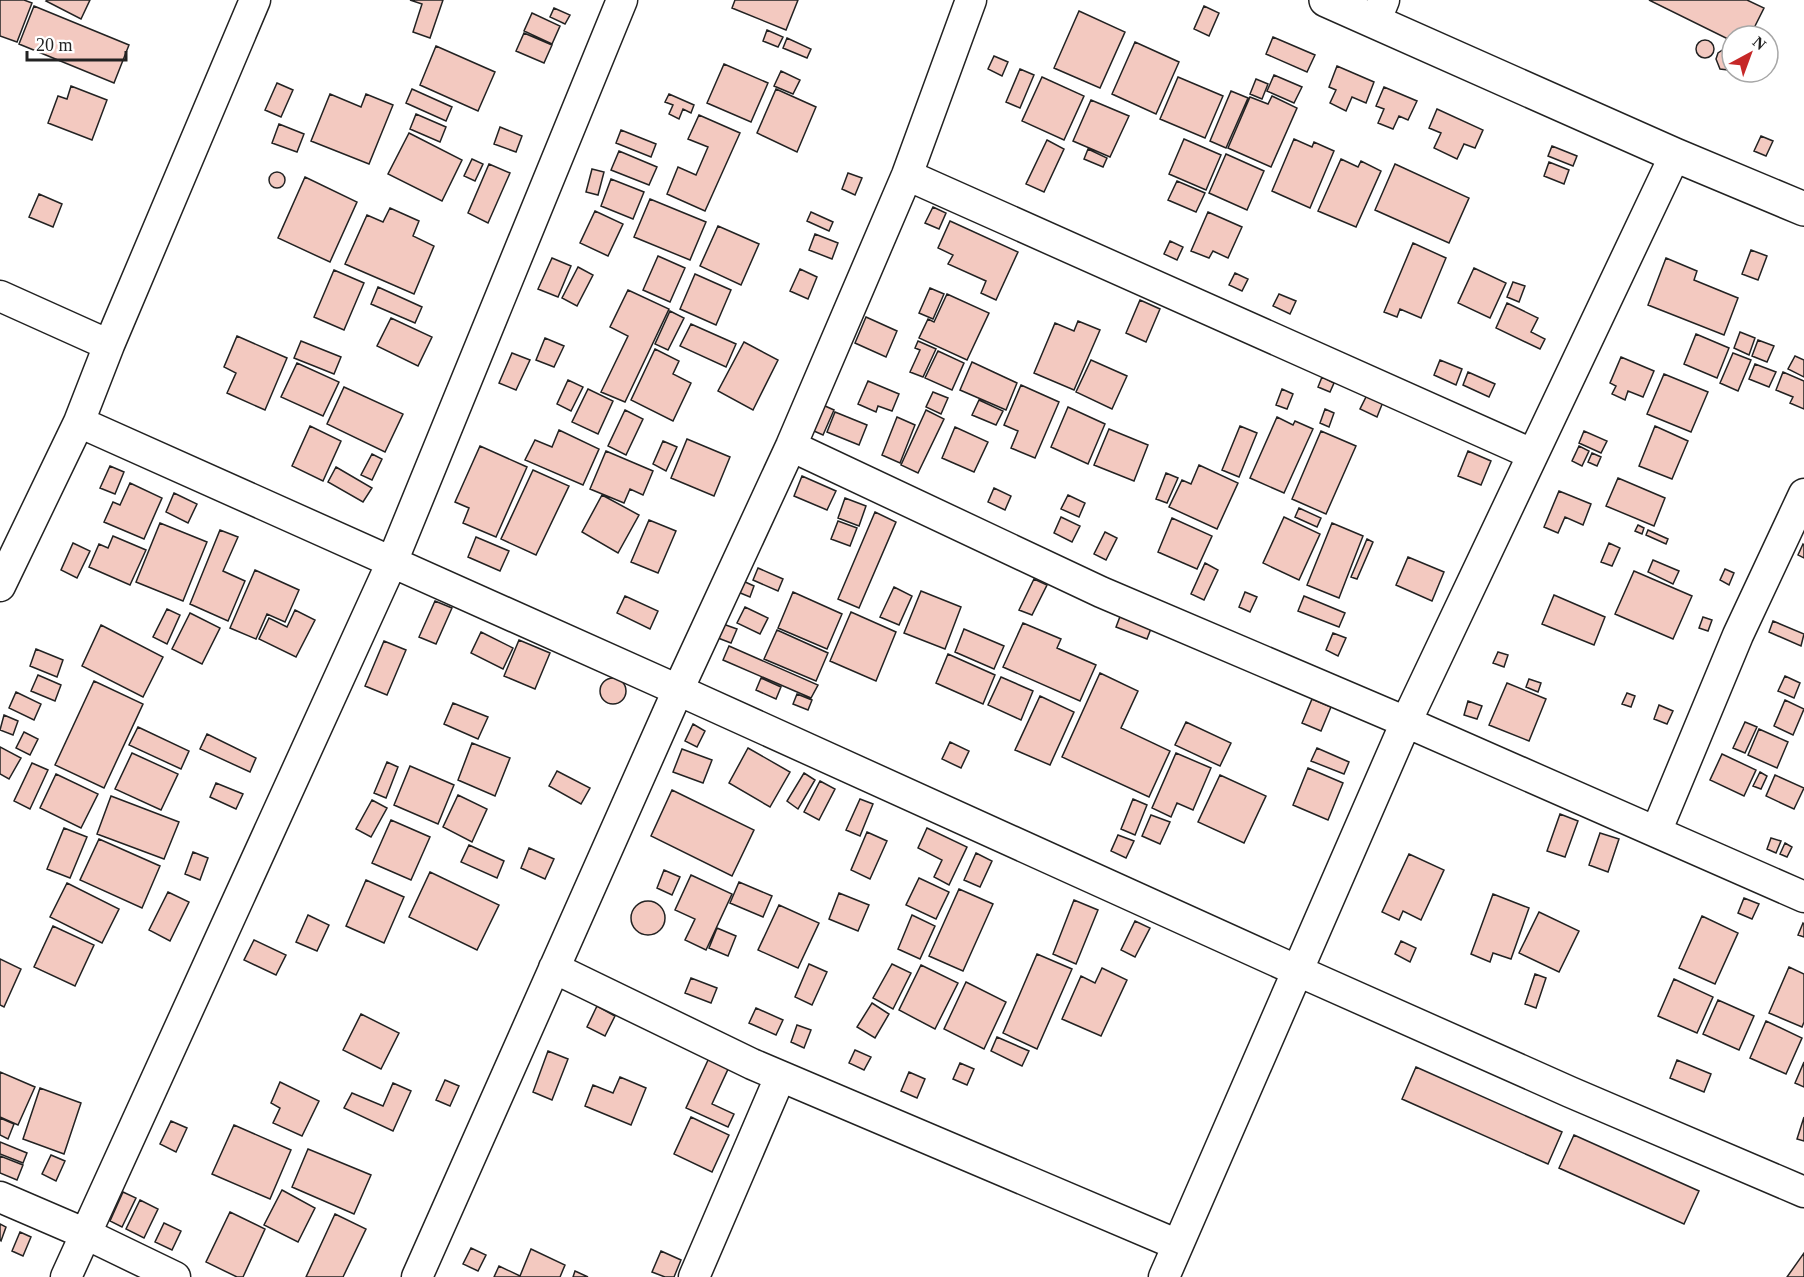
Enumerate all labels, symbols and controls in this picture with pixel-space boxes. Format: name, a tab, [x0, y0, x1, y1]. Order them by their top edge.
scale bar	[27, 24, 126, 62]
north arrow	[1720, 24, 1780, 84]
text: N	[1750, 33, 1770, 54]
text: 20 m	[36, 35, 73, 55]

